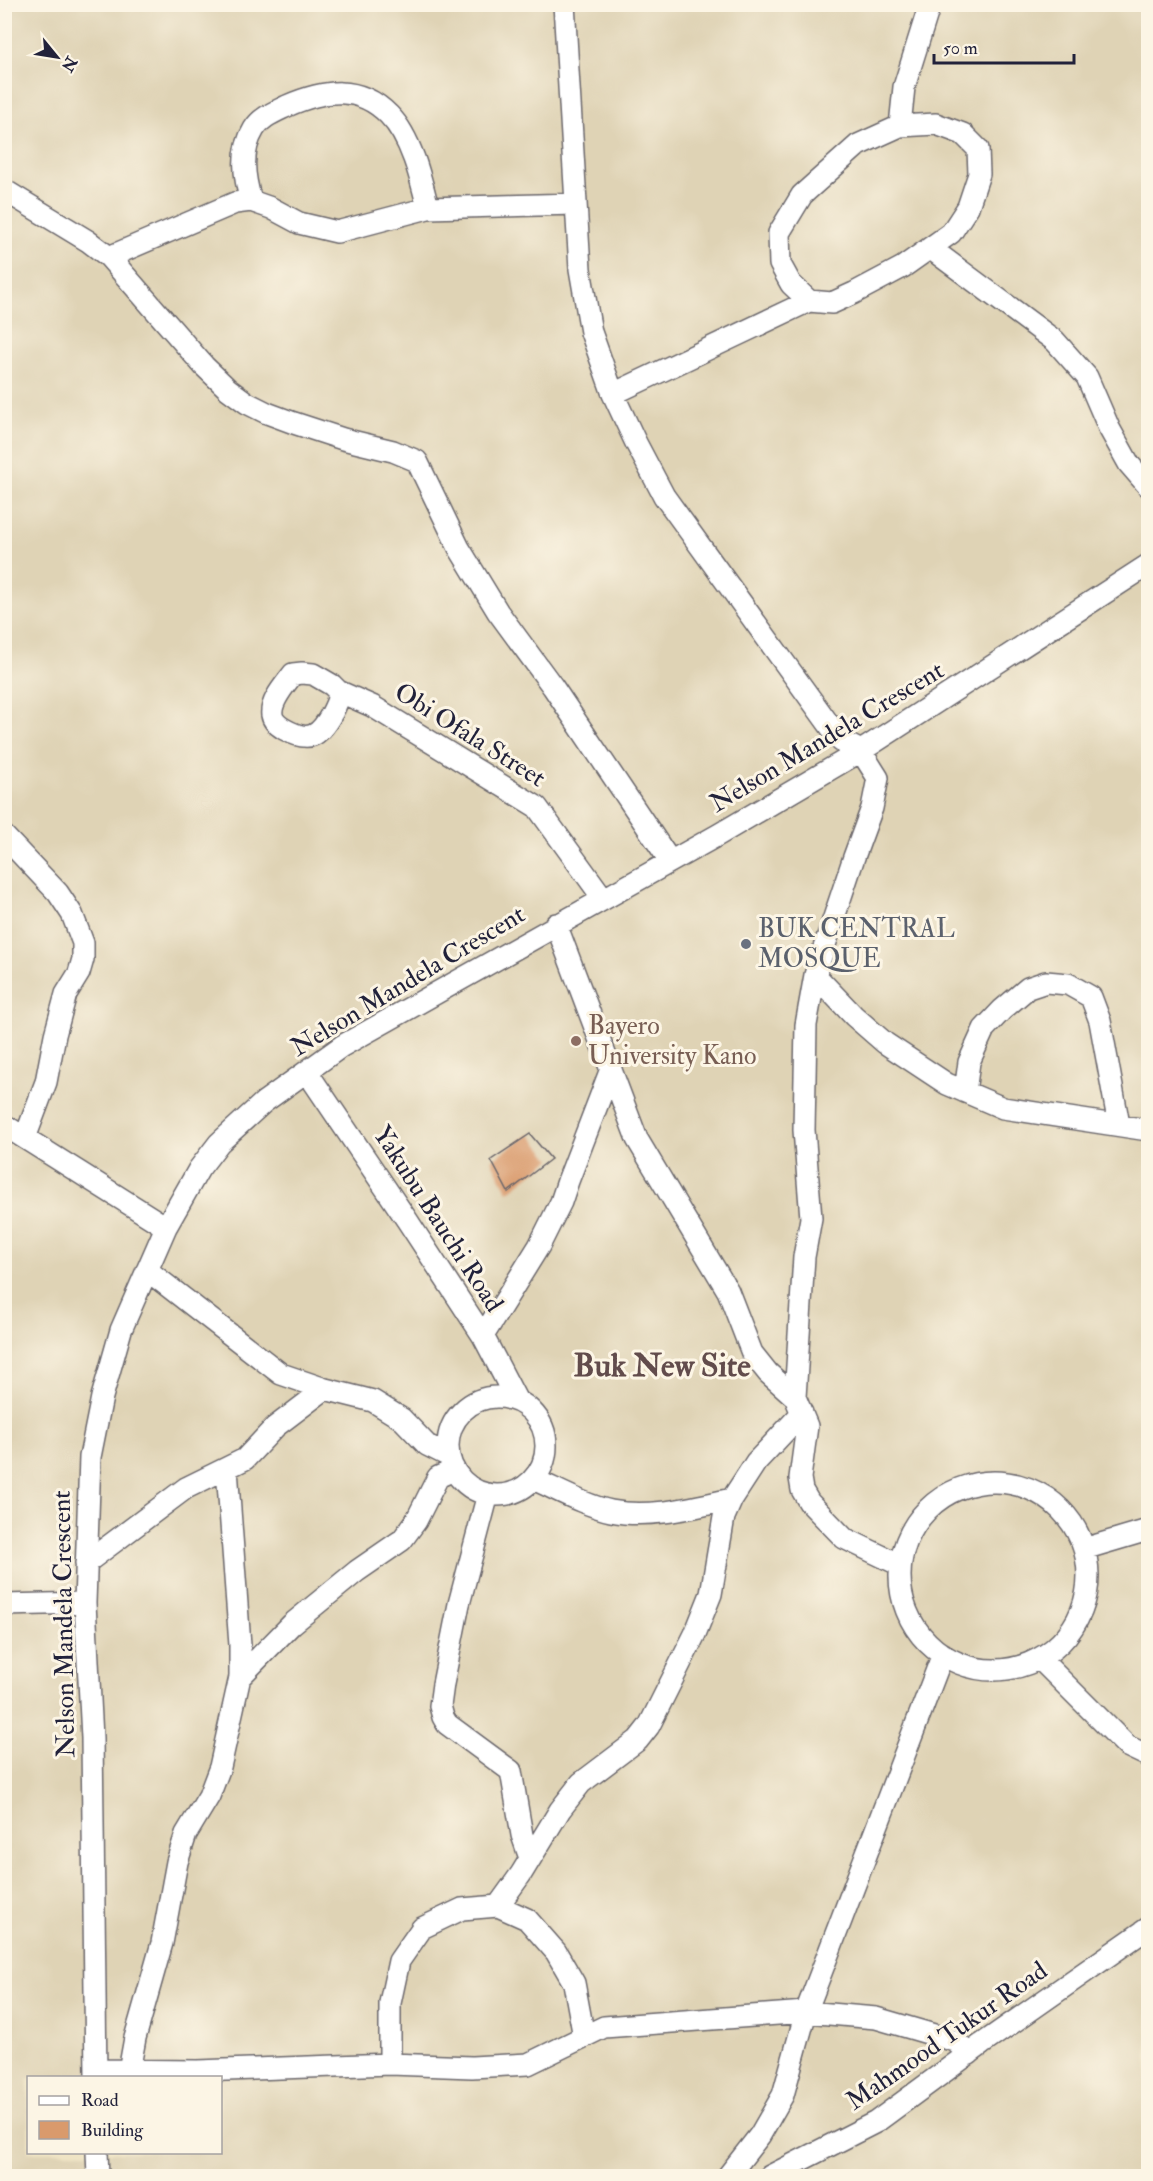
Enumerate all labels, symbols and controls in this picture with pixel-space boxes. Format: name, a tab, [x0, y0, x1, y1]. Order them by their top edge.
north arrow	[27, 27, 87, 87]
scale bar	[934, 27, 1074, 65]
text: 50 m	[943, 37, 978, 60]
text: N	[57, 52, 82, 76]
street label: Nelson Mandela Crescent	[704, 654, 950, 820]
street label: Obi Ofala Street	[389, 676, 551, 794]
street label: Nelson Mandela Crescent	[285, 898, 531, 1064]
place label: BUK CENTRAL MOSQUE	[758, 913, 955, 975]
marker: BUK CENTRAL MOSQUE	[739, 937, 753, 951]
place label: Bayero University Kano	[588, 1010, 757, 1072]
marker: Bayero University Kano	[569, 1034, 583, 1048]
street label: Yakubu Bauchi Road	[366, 1120, 510, 1318]
district label: Buk New Site	[573, 1346, 751, 1386]
street label: Nelson Mandela Crescent	[46, 1490, 82, 1758]
street label: Mahmood Tukur Road	[840, 1955, 1054, 2117]
legend	[27, 2076, 222, 2154]
text: Road	[81, 2089, 119, 2112]
text: Building	[81, 2119, 144, 2142]

